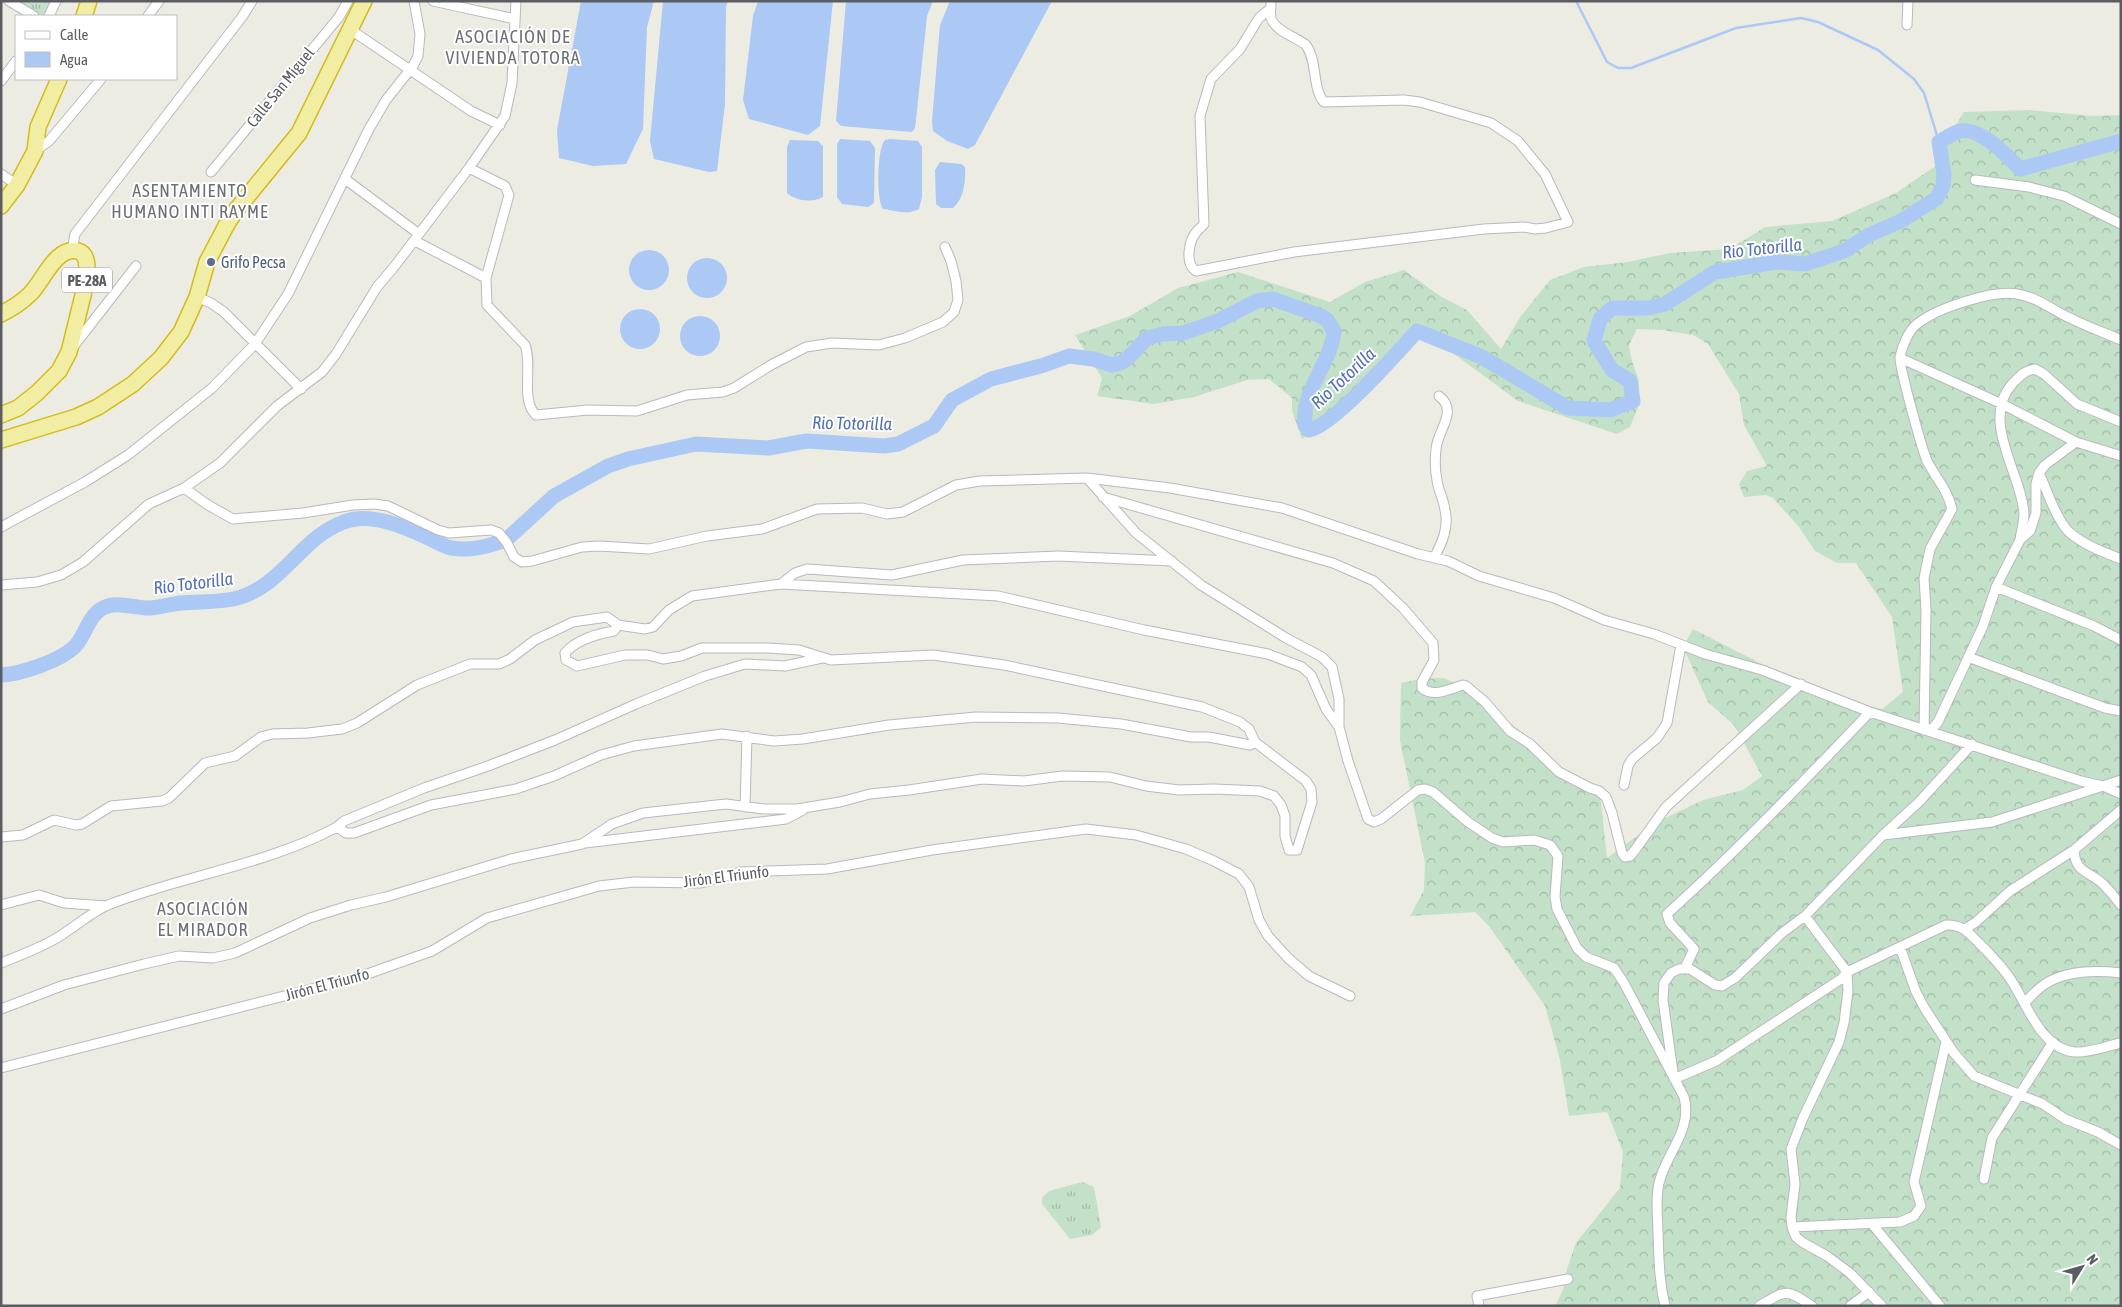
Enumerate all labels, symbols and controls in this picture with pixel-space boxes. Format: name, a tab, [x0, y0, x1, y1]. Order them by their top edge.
legend	[15, 15, 178, 80]
text: Calle	[60, 26, 89, 43]
district label: ASOCIACIÓN DE VIVIENDA TOTORA	[445, 26, 581, 68]
street label: Calle San Miguel	[242, 43, 319, 131]
text: Agua	[60, 51, 88, 68]
district label: ASENTAMIENTO HUMANO INTI RAYME	[111, 180, 269, 222]
water label: Rio Totorilla	[1721, 233, 1803, 263]
place label: Grifo Pecsa	[221, 253, 286, 271]
marker: Grifo Pecsa	[205, 256, 217, 268]
road number: PE-28A	[62, 268, 112, 292]
water label: Rio Totorilla	[1307, 343, 1380, 413]
water label: Rio Totorilla	[812, 412, 893, 434]
water label: Rio Totorilla	[152, 568, 235, 598]
street label: Jirón El Triunfo	[682, 862, 770, 890]
district label: ASOCIACIÓN EL MIRADOR	[157, 898, 249, 940]
street label: Jirón El Triunfo	[283, 964, 371, 1004]
north arrow	[2057, 1242, 2107, 1292]
text: N	[2084, 1251, 2101, 1267]

